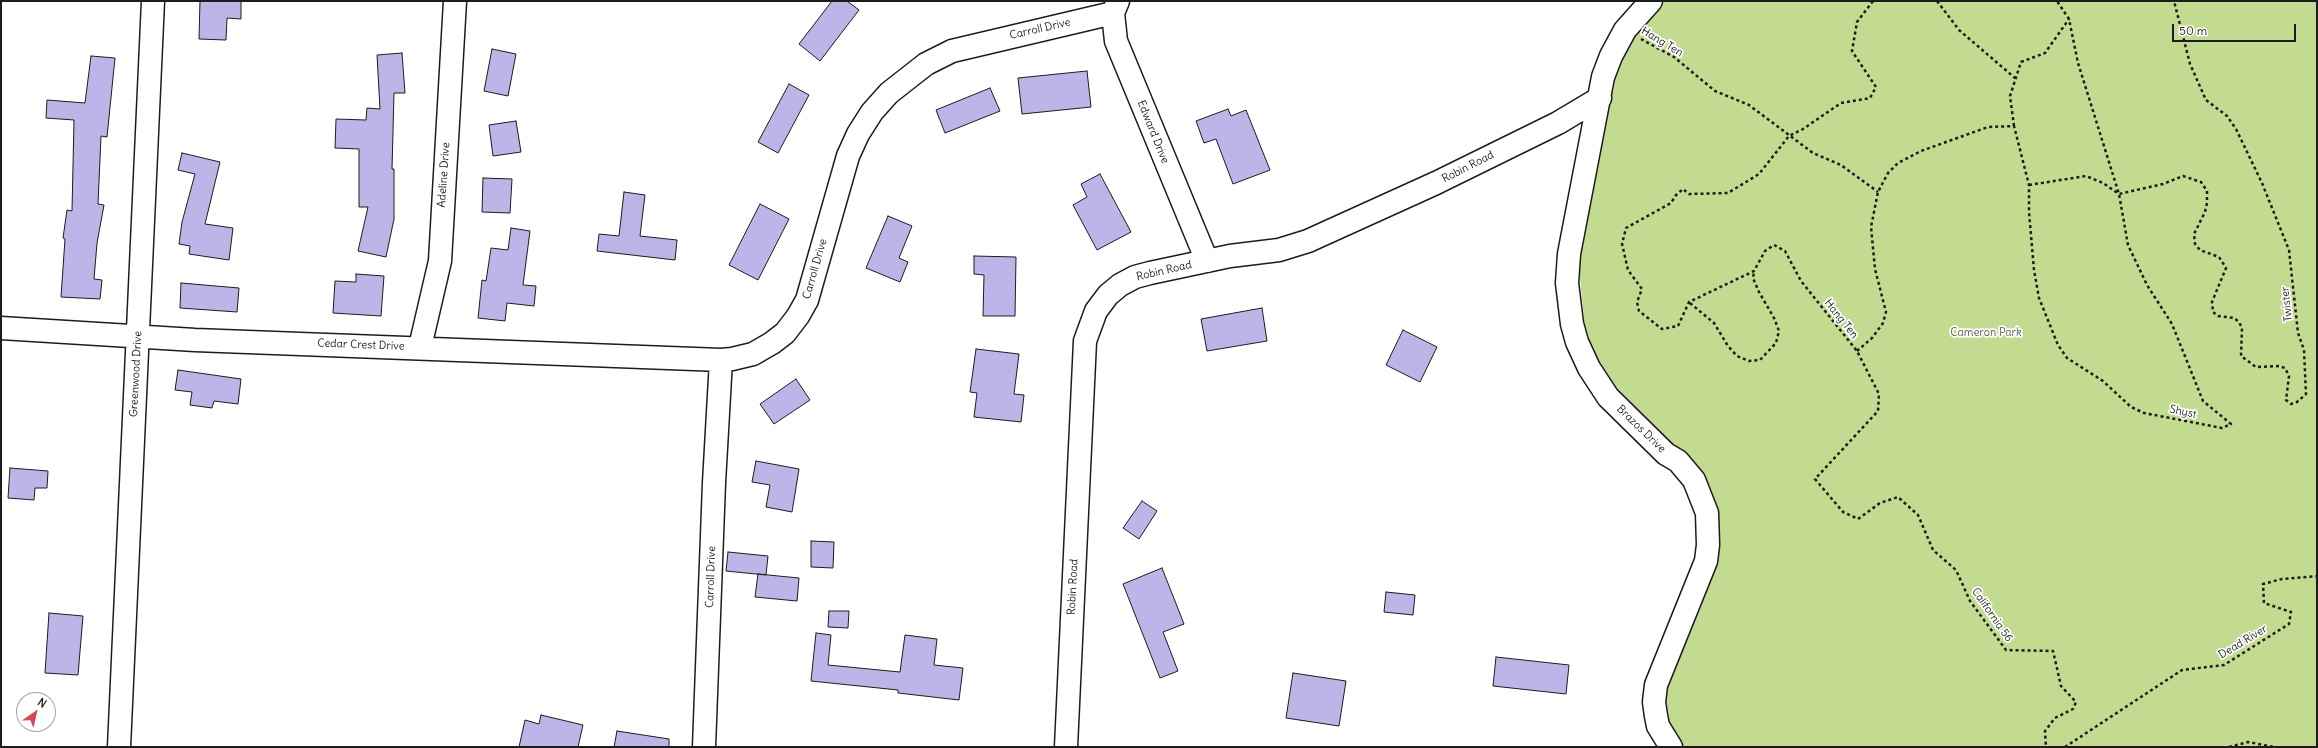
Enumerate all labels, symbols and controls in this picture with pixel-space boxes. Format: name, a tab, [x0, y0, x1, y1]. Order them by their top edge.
street label: Carroll Drive	[1008, 16, 1072, 42]
scale bar	[2174, 16, 2298, 42]
text: 50 m	[2179, 23, 2207, 38]
street label: Hang Ten	[1639, 24, 1685, 60]
street label: Edward Drive	[1134, 98, 1172, 166]
street label: Adeline Drive	[435, 142, 453, 208]
street label: Robin Road	[1440, 148, 1496, 186]
street label: Carroll Drive	[800, 237, 830, 301]
street label: Robin Road	[1135, 258, 1193, 284]
street label: Twister	[2279, 286, 2295, 322]
street label: Hang Ten	[1821, 297, 1861, 341]
park label: Cameron Park	[1950, 326, 2022, 340]
street label: Greenwood Drive	[127, 331, 145, 417]
street label: Cedar Crest Drive	[317, 337, 405, 353]
street label: Brazos Drive	[1614, 402, 1668, 456]
street label: Shyst	[2168, 403, 2198, 421]
street label: Carroll Drive	[703, 546, 719, 608]
street label: Robin Road	[1065, 558, 1081, 616]
street label: California 56	[1969, 585, 2015, 645]
street label: Dead River	[2216, 622, 2270, 662]
north arrow	[16, 692, 56, 732]
text: N	[35, 695, 49, 711]

